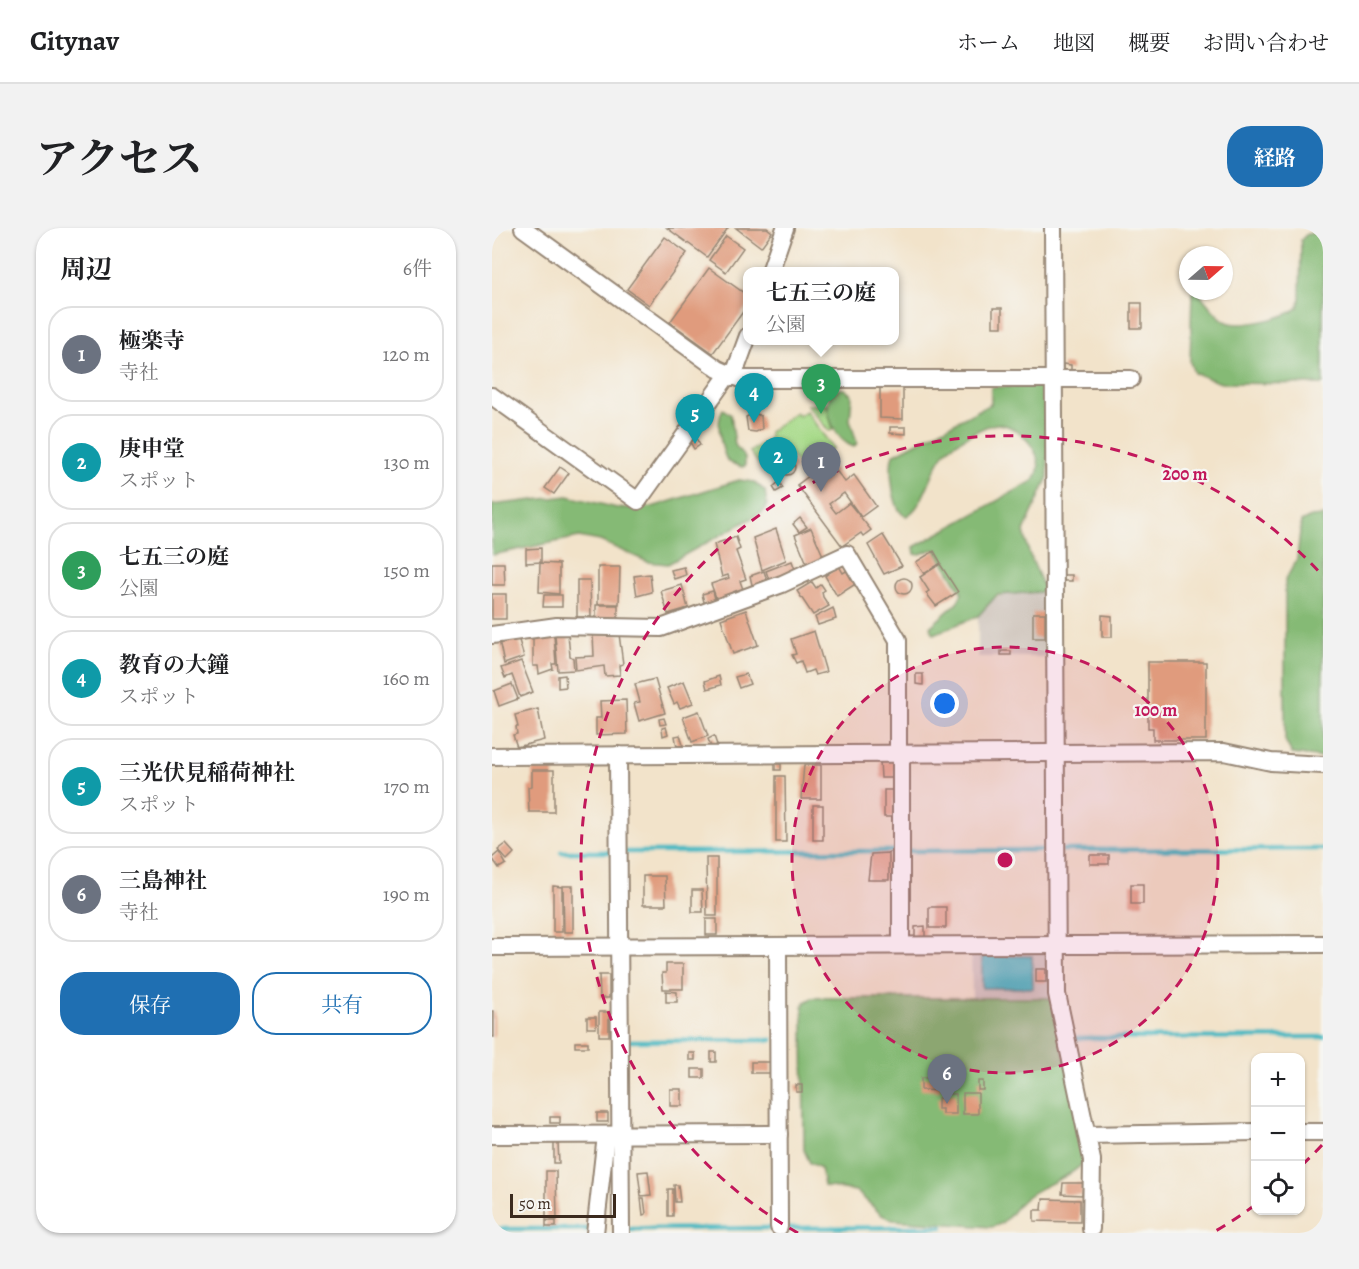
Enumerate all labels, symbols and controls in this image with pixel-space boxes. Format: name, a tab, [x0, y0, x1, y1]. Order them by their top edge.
text: Citynav	[30, 22, 119, 60]
text: ホーム	[957, 29, 1020, 57]
text: 地図	[1053, 29, 1095, 57]
text: 概要	[1128, 29, 1170, 57]
text: お問い合わせ	[1203, 29, 1329, 57]
button: 経路	[1227, 126, 1323, 187]
text: アクセス	[36, 130, 203, 187]
north arrow	[1179, 246, 1233, 300]
text: 周辺	[60, 252, 112, 287]
text: 6件	[403, 255, 432, 282]
popup	[743, 267, 899, 345]
text: 七五三の庭	[766, 278, 876, 308]
text: 公園	[766, 311, 806, 338]
text: 極楽寺	[119, 326, 185, 356]
text: 1	[78, 341, 85, 368]
text: 120 m	[382, 341, 430, 368]
text: 寺社	[119, 359, 159, 386]
pin: 3	[802, 364, 840, 414]
pin: 4	[734, 374, 774, 423]
pin: 5	[676, 394, 714, 444]
text: 庚申堂	[119, 434, 185, 464]
pin: 2	[758, 438, 798, 487]
pin: 1	[802, 442, 840, 492]
text: 2	[77, 449, 86, 476]
text: 130 m	[384, 449, 430, 476]
text: 200 m	[1162, 462, 1208, 486]
text: スポット	[119, 467, 199, 494]
text: 七五三の庭	[119, 542, 229, 572]
text: 3	[77, 557, 86, 584]
text: 150 m	[383, 557, 430, 584]
text: 公園	[119, 575, 159, 602]
text: 教育の大鐘	[119, 650, 229, 680]
text: 4	[77, 665, 86, 692]
text: 160 m	[383, 665, 430, 692]
text: スポット	[119, 683, 199, 710]
your location	[930, 689, 959, 718]
text: 100 m	[1135, 698, 1177, 722]
text: 三光伏見稲荷神社	[119, 758, 295, 788]
text: 5	[77, 773, 86, 800]
text: 170 m	[384, 773, 430, 800]
text: スポット	[119, 791, 199, 818]
centre of rings	[995, 850, 1015, 870]
text: 三島神社	[119, 866, 207, 896]
text: 6	[77, 881, 86, 908]
text: 190 m	[383, 881, 430, 908]
text: 寺社	[119, 899, 159, 926]
button: 保存	[60, 972, 240, 1035]
button: 共有	[252, 972, 432, 1035]
map controls	[1251, 1053, 1305, 1215]
button: +	[1251, 1053, 1305, 1107]
pin: 6	[928, 1054, 966, 1104]
button: −	[1251, 1107, 1305, 1161]
button: locate	[1251, 1161, 1305, 1215]
scale bar	[510, 1191, 616, 1218]
text: 50 m	[519, 1193, 551, 1215]

